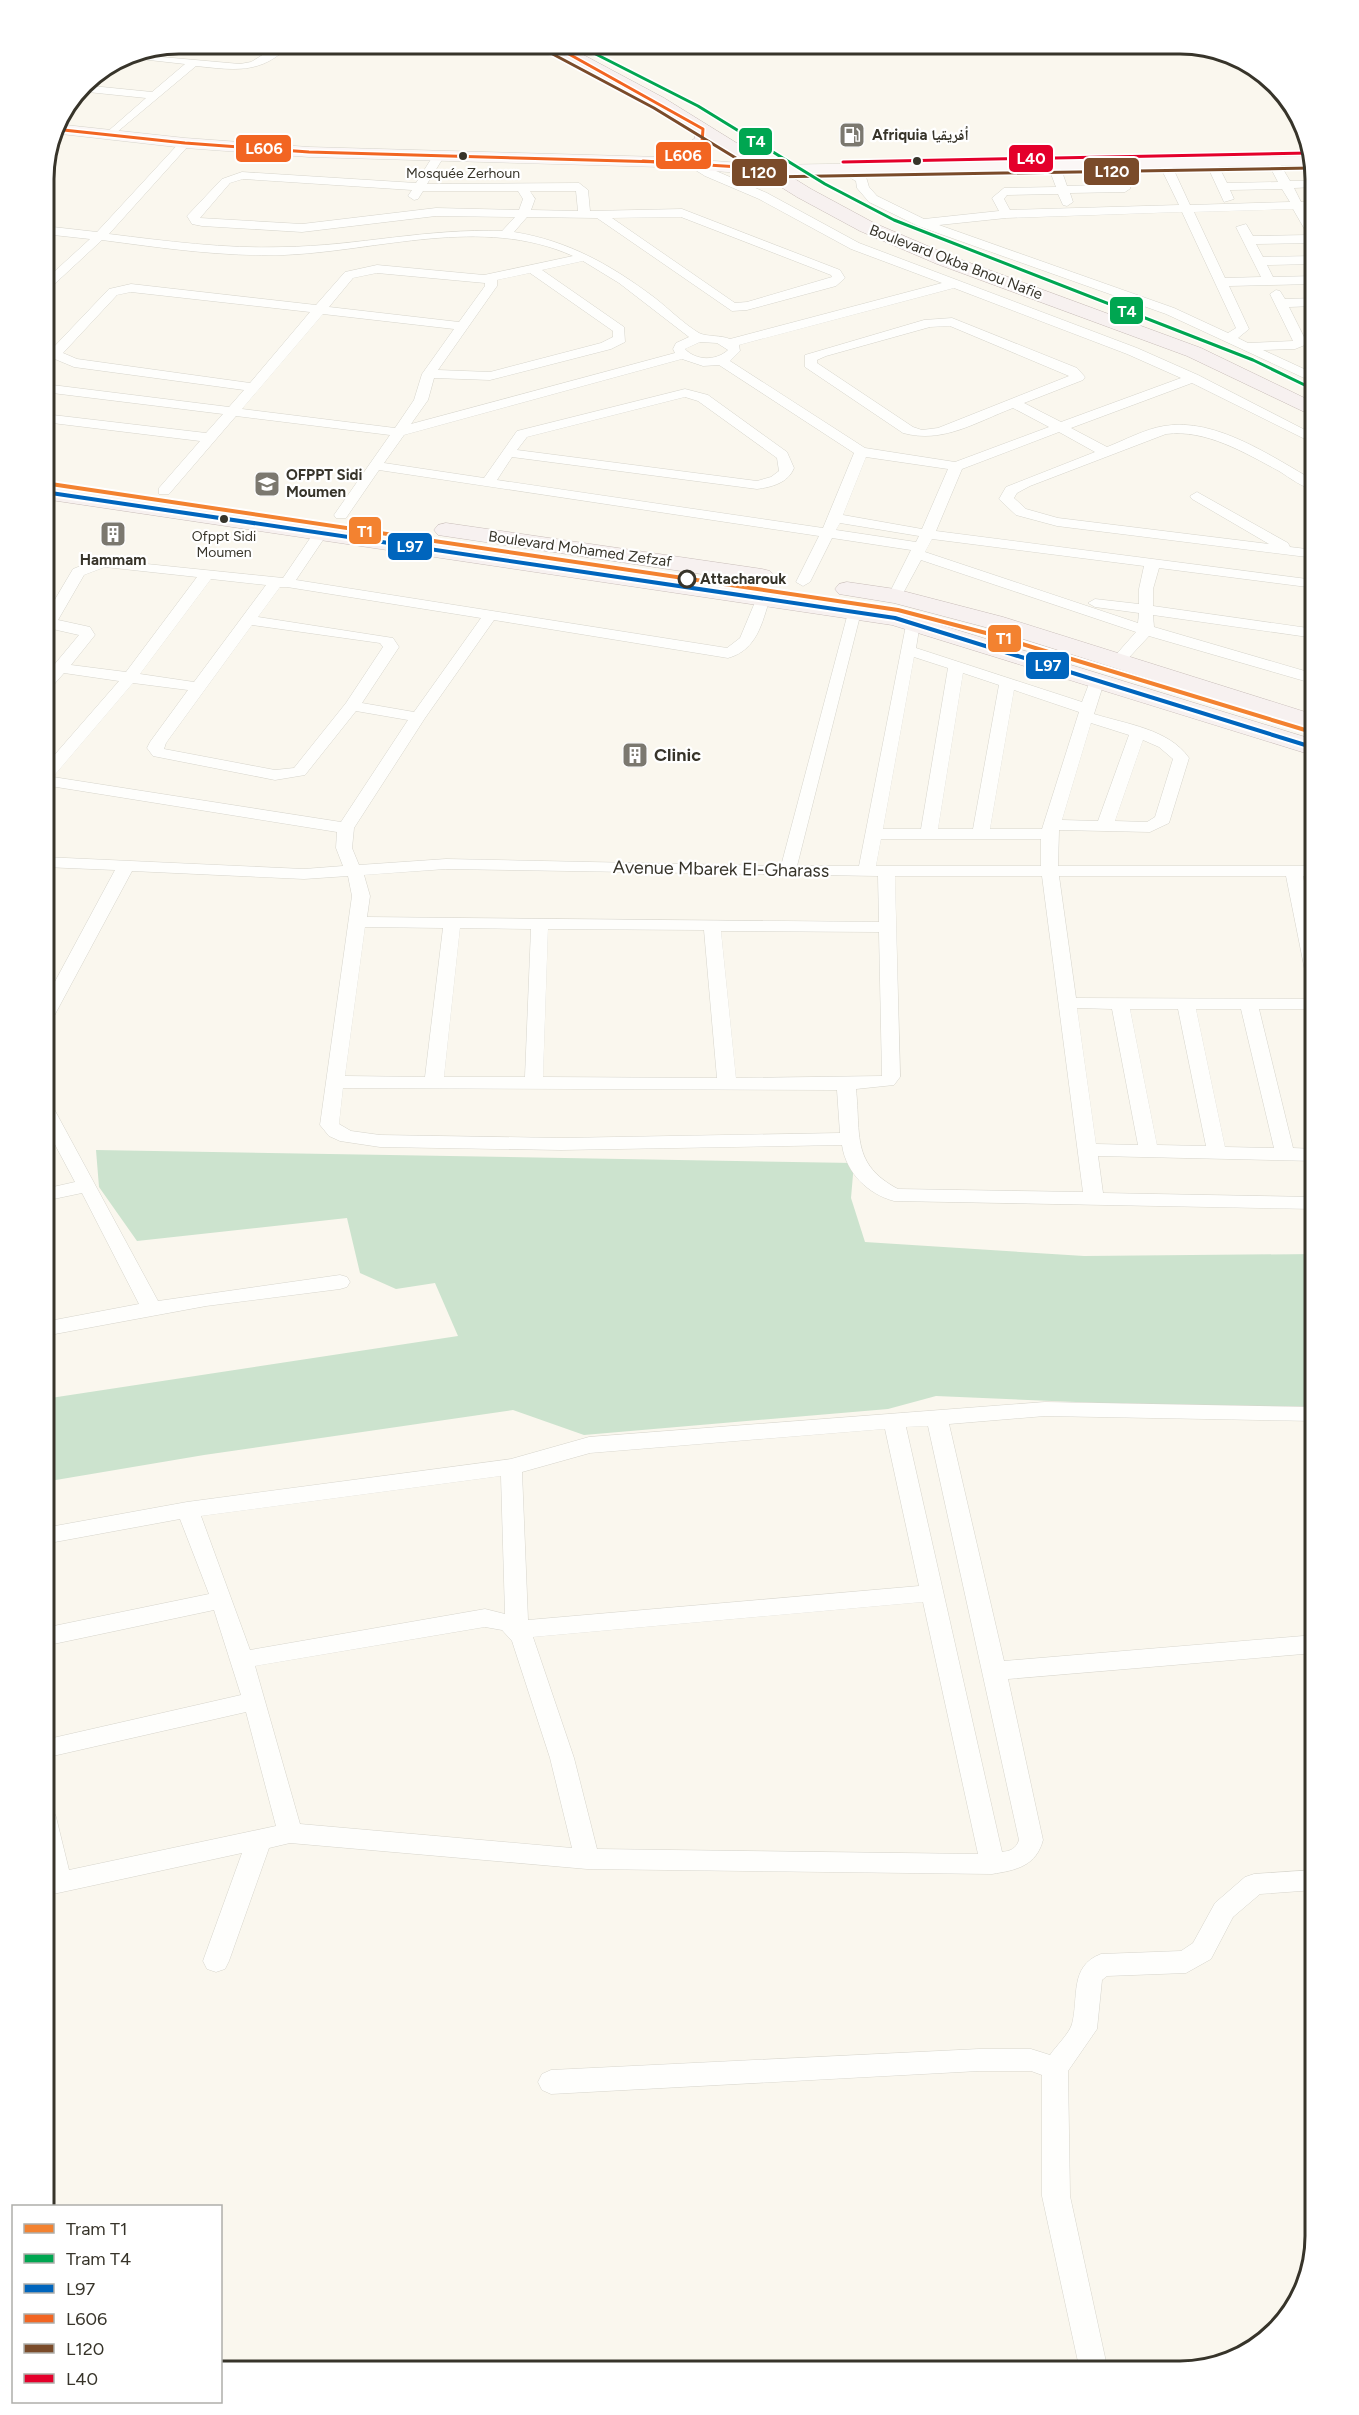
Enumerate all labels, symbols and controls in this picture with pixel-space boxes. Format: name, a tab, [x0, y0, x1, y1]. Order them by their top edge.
fuel station icon: Afriquia أفريقيا	[837, 120, 867, 150]
place label: Afriquia أفريقيا	[872, 126, 969, 144]
line badge: T4	[738, 127, 773, 156]
text: T4	[746, 132, 766, 151]
line badge: L606	[235, 134, 292, 163]
text: L606	[245, 139, 283, 158]
line badge: L606	[655, 141, 712, 170]
line badge: L40	[1008, 144, 1054, 173]
text: L606	[664, 146, 702, 165]
text: L40	[1016, 149, 1046, 168]
marker: Mosquée Zerhoun	[457, 150, 469, 162]
unlabelled marker	[911, 155, 923, 167]
line badge: L120	[1083, 157, 1140, 186]
line badge: L120	[731, 158, 788, 187]
text: L120	[1095, 162, 1129, 181]
text: L120	[742, 163, 776, 182]
place label: Mosquée Zerhoun	[406, 165, 520, 182]
street label: Boulevard Okba Bnou Nafie	[867, 221, 1045, 303]
line badge: T4	[1109, 296, 1144, 325]
text: T4	[1117, 302, 1137, 321]
place label: OFPPT Sidi Moumen	[286, 466, 362, 501]
school or university icon: OFPPT Sidi Moumen	[252, 469, 282, 499]
marker: Ofppt Sidi Moumen	[218, 513, 230, 525]
line badge: T1	[348, 516, 382, 545]
building icon: Hammam	[98, 519, 128, 549]
text: T1	[357, 522, 373, 541]
street label: Boulevard Mohamed Zefzaf	[487, 527, 673, 571]
place label: Ofppt Sidi Moumen	[192, 528, 256, 561]
line badge: L97	[387, 532, 433, 561]
text: L97	[397, 537, 423, 556]
place label: Hammam	[80, 551, 146, 569]
marker: Attacharouk	[678, 570, 696, 588]
place label: Attacharouk	[700, 570, 786, 588]
line badge: T1	[987, 624, 1022, 653]
text: T1	[996, 629, 1012, 648]
line badge: L97	[1025, 651, 1070, 680]
text: L97	[1035, 656, 1061, 675]
building icon: Clinic	[620, 740, 650, 770]
place label: Clinic	[654, 744, 701, 766]
street label: Avenue Mbarek El-Gharass	[613, 856, 829, 882]
legend	[12, 2205, 222, 2403]
text: Tram T1	[66, 2218, 128, 2240]
text: Tram T4	[66, 2248, 131, 2270]
text: L97	[66, 2278, 96, 2300]
text: L606	[66, 2308, 107, 2330]
text: L120	[66, 2338, 104, 2360]
text: L40	[66, 2368, 98, 2390]

